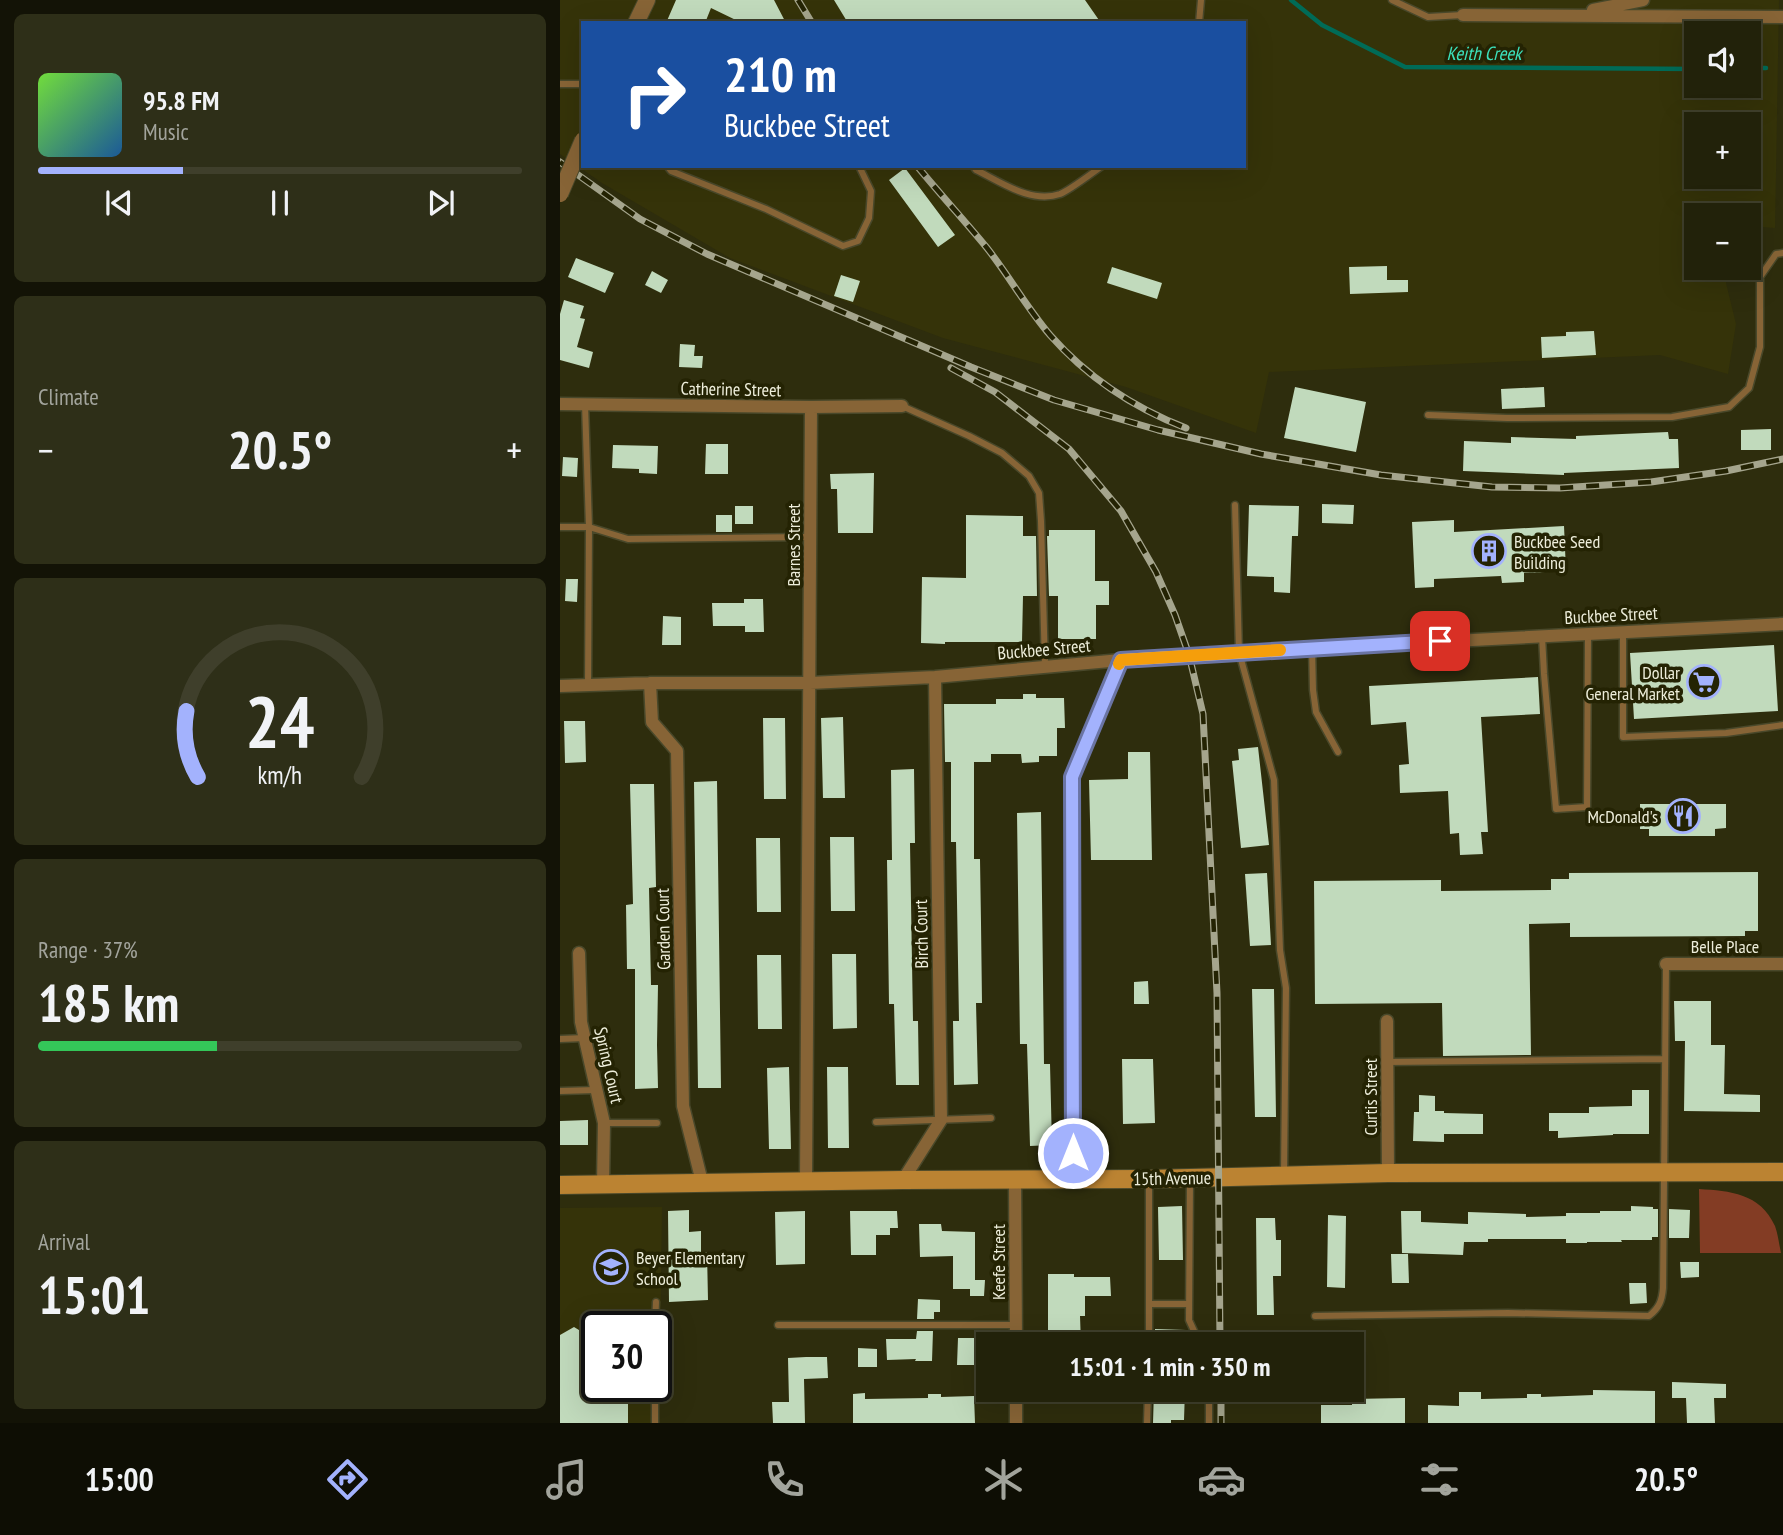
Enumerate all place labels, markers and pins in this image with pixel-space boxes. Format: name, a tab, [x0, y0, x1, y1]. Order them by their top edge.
place label: Buckbee Seed Building	[1514, 530, 1600, 574]
building icon: Buckbee Seed Building	[1470, 532, 1508, 570]
pin	[1410, 611, 1470, 671]
place label: Dollar General Market	[1585, 661, 1680, 705]
supermarket icon: Dollar General Market	[1685, 663, 1723, 701]
restaurant icon: McDonald's	[1664, 797, 1702, 835]
place label: McDonald's	[1587, 805, 1658, 828]
place label: Beyer Elementary School	[636, 1246, 745, 1290]
school or university icon: Beyer Elementary School	[592, 1248, 630, 1286]

